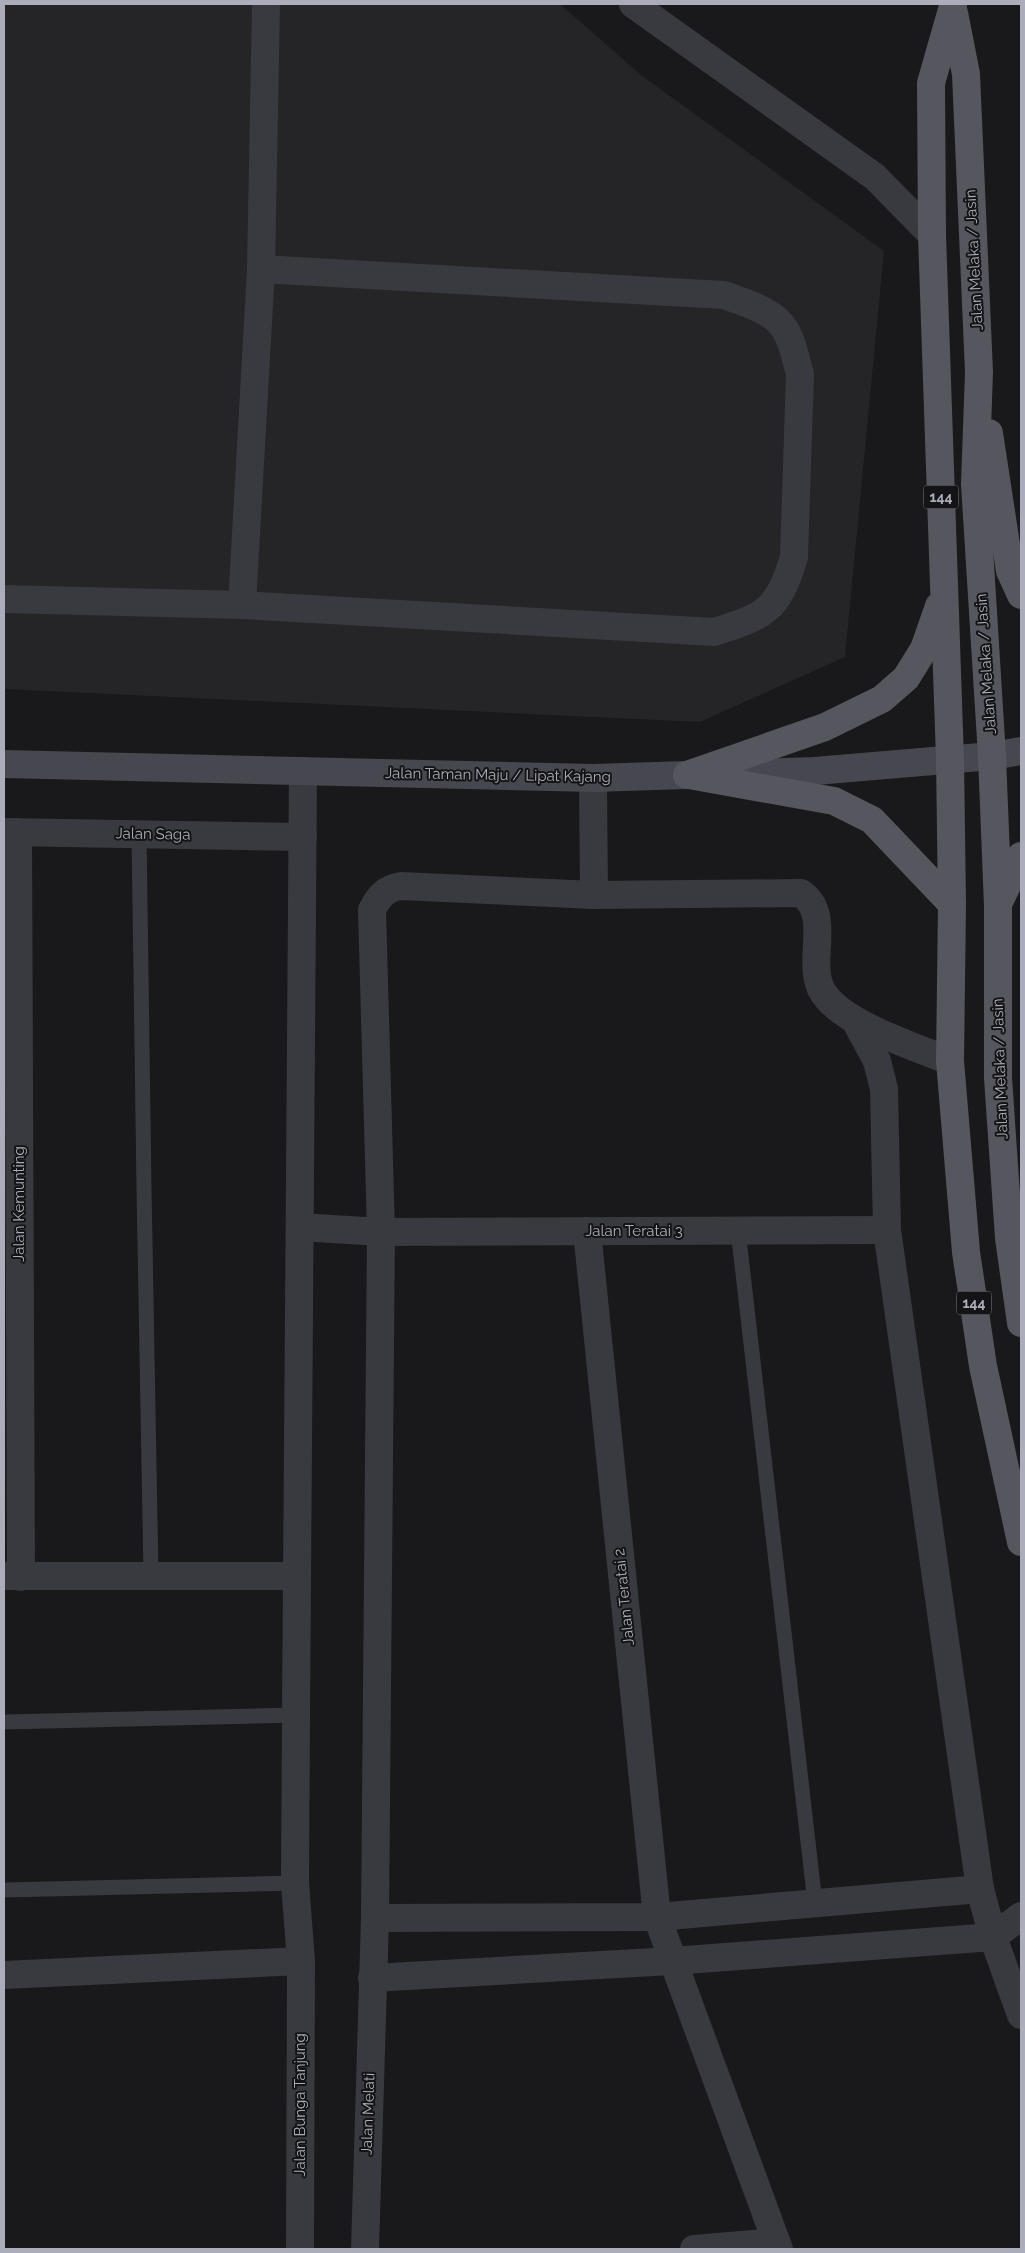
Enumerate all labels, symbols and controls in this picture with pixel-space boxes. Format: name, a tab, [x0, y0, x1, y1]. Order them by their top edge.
street label: Jalan Melaka / Jasin	[961, 189, 987, 331]
road number: 144	[924, 486, 958, 508]
street label: Jalan Melaka / Jasin	[972, 593, 1000, 735]
street label: Jalan Taman Maju / Lipat Kajang	[385, 764, 611, 786]
street label: Jalan Saga	[115, 824, 191, 844]
street label: Jalan Melaka / Jasin	[989, 998, 1011, 1140]
street label: Jalan Kemunting	[10, 1146, 28, 1262]
street label: Jalan Teratai 3	[585, 1222, 683, 1240]
road number: 144	[956, 1292, 992, 1315]
street label: Jalan Teratai 2	[610, 1547, 638, 1646]
street label: Jalan Bunga Tanjung	[291, 2033, 309, 2177]
street label: Jalan Melati	[358, 2073, 378, 2155]

